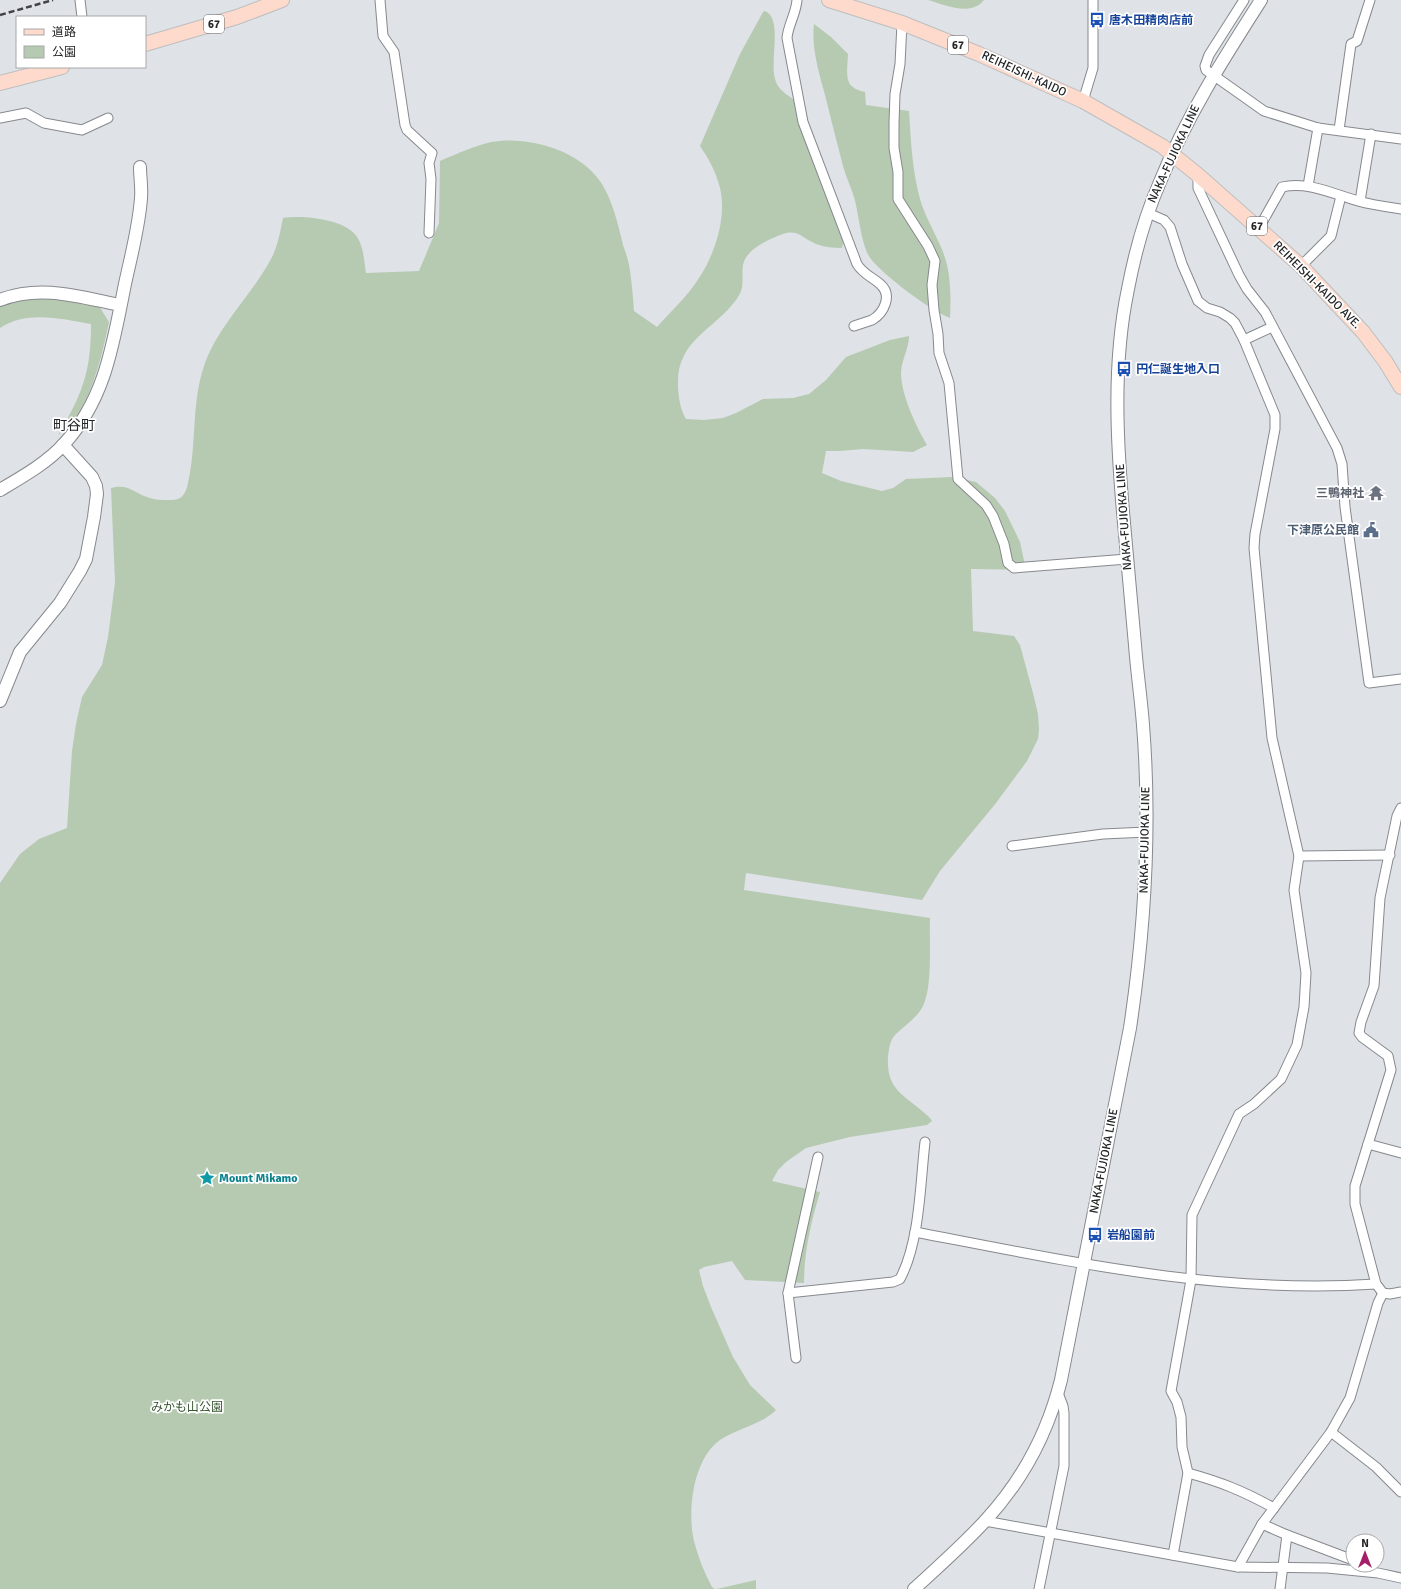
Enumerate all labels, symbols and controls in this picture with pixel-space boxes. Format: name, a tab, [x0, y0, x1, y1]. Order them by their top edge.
bus stop icon: 唐木田精肉店前	[1088, 11, 1106, 29]
place label: 唐木田精肉店前	[1109, 13, 1193, 28]
road number: 67	[204, 15, 224, 33]
legend	[16, 16, 146, 68]
text: 道路	[52, 25, 76, 40]
road number: 67	[948, 36, 968, 54]
text: 公園	[52, 45, 76, 60]
street label: REIHEISHI-KAIDO	[979, 48, 1069, 100]
street label: NAKA-FUJIOKA LINE	[1145, 102, 1203, 206]
road number: 67	[1247, 217, 1267, 235]
street label: REIHEISHI-KAIDO AVE.	[1270, 238, 1364, 332]
bus stop icon: 円仁誕生地入口	[1115, 360, 1133, 378]
place label: 円仁誕生地入口	[1136, 362, 1220, 377]
district label: 町谷町	[53, 417, 95, 434]
street label: NAKA-FUJIOKA LINE	[1113, 463, 1135, 571]
temple icon: 三鴨神社	[1367, 484, 1385, 502]
place label: 三鴨神社	[1316, 486, 1364, 501]
public building icon: 下津原公民館	[1362, 521, 1380, 539]
place label: 下津原公民館	[1287, 523, 1359, 538]
street label: NAKA-FUJIOKA LINE	[1137, 786, 1153, 894]
street label: NAKA-FUJIOKA LINE	[1086, 1107, 1122, 1215]
place icon: Mount Mikamo	[198, 1169, 216, 1187]
place label: Mount Mikamo	[219, 1171, 298, 1186]
bus stop icon: 岩船園前	[1086, 1226, 1104, 1244]
place label: 岩船園前	[1107, 1228, 1155, 1243]
park label: みかも山公園	[151, 1400, 223, 1415]
north arrow	[1345, 1533, 1385, 1573]
text: N	[1361, 1537, 1369, 1550]

